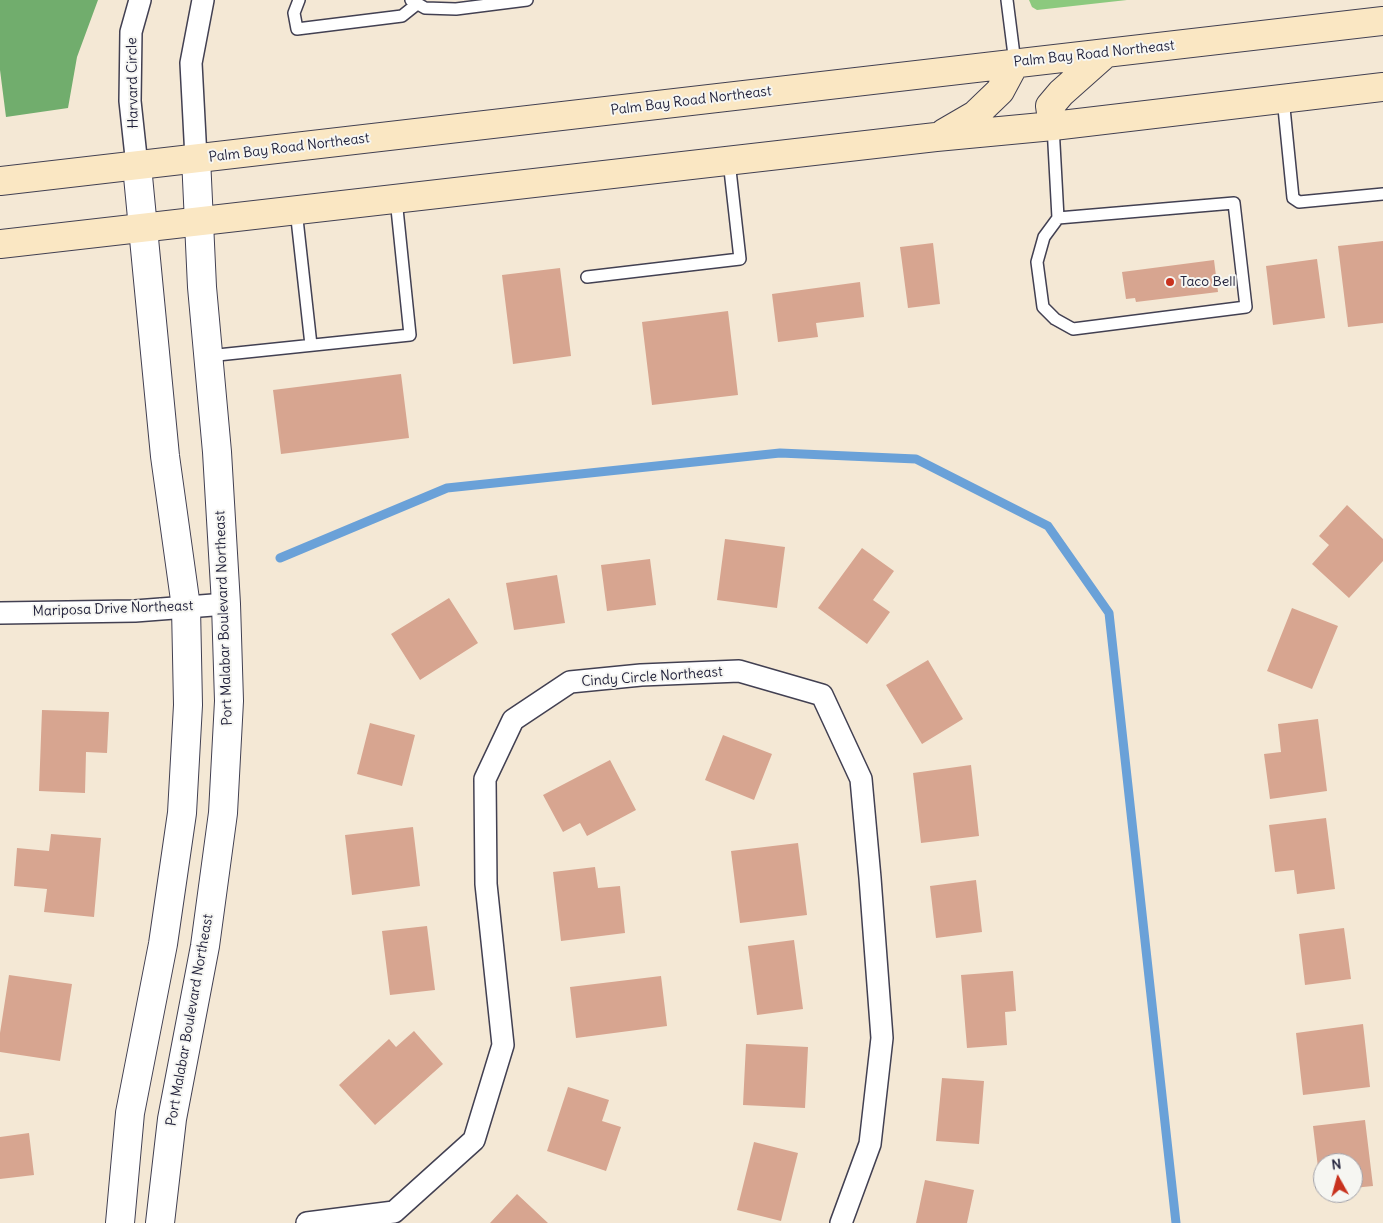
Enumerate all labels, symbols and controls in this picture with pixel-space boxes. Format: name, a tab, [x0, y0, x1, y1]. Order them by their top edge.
street label: Harvard Circle	[124, 37, 142, 129]
street label: Palm Bay Road Northeast	[1013, 37, 1175, 71]
street label: Palm Bay Road Northeast	[610, 83, 772, 119]
street label: Palm Bay Road Northeast	[208, 130, 370, 166]
place label: Taco Bell	[1180, 274, 1236, 290]
marker: Taco Bell	[1164, 276, 1176, 288]
street label: Port Malabar Boulevard Northeast	[212, 510, 236, 726]
street label: Mariposa Drive Northeast	[32, 598, 194, 620]
street label: Cindy Circle Northeast	[581, 664, 723, 690]
street label: Port Malabar Boulevard Northeast	[163, 913, 217, 1127]
north arrow	[1313, 1153, 1363, 1203]
text: N	[1330, 1155, 1342, 1174]

